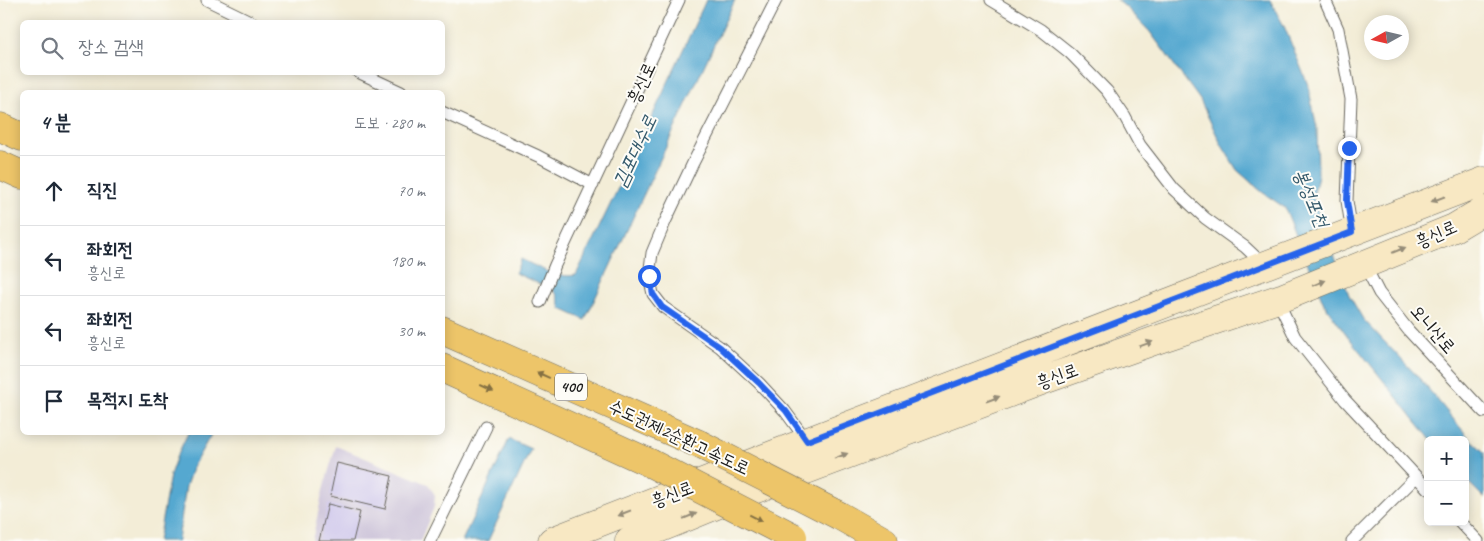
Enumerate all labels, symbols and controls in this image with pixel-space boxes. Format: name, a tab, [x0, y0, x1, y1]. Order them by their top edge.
north arrow	[1364, 15, 1409, 60]
search box	[20, 20, 445, 75]
icon: search	[38, 34, 66, 62]
text: 장소 검색	[78, 35, 144, 59]
street label: 흥신로	[622, 59, 660, 107]
text: 4 분	[40, 109, 71, 135]
water label: 김포대수로	[608, 111, 662, 191]
text: 도보 · 280 m	[354, 113, 425, 133]
route end	[1338, 137, 1361, 160]
water label: 봉성포천	[1288, 165, 1335, 232]
icon: ahead	[40, 177, 68, 205]
text: 직진	[87, 178, 118, 202]
text: 70 m	[398, 181, 425, 201]
one-way arrow	[1431, 195, 1446, 203]
street label: 흥신로	[1412, 215, 1460, 253]
text: 좌회전	[87, 238, 133, 262]
one-way arrow	[1392, 246, 1407, 253]
icon: left	[40, 247, 68, 275]
text: 180 m	[391, 251, 425, 271]
text: 흥신로	[87, 263, 126, 283]
route start	[638, 265, 661, 288]
one-way arrow	[1312, 279, 1327, 286]
street label: 오니산로	[1406, 300, 1460, 358]
text: 좌회전	[87, 308, 133, 332]
icon: left	[40, 317, 68, 345]
text: 30 m	[398, 321, 425, 341]
text: 흥신로	[87, 333, 126, 353]
one-way arrow	[1139, 340, 1154, 348]
street label: 흥신로	[1033, 358, 1081, 394]
one-way arrow	[536, 370, 550, 378]
road number: 400	[555, 374, 587, 401]
one-way arrow	[480, 385, 494, 393]
icon: arrive	[40, 387, 68, 415]
text: 목적지 도착	[87, 388, 168, 412]
street label: 수도권제2순환고속도로	[605, 395, 753, 479]
one-way arrow	[986, 395, 1001, 403]
map controls	[1424, 436, 1469, 526]
button: +	[1424, 436, 1469, 481]
one-way arrow	[834, 452, 849, 460]
street label: 흥신로	[648, 476, 696, 512]
button: −	[1424, 481, 1469, 526]
one-way arrow	[617, 509, 631, 517]
one-way arrow	[683, 512, 698, 520]
one-way arrow	[749, 514, 763, 522]

